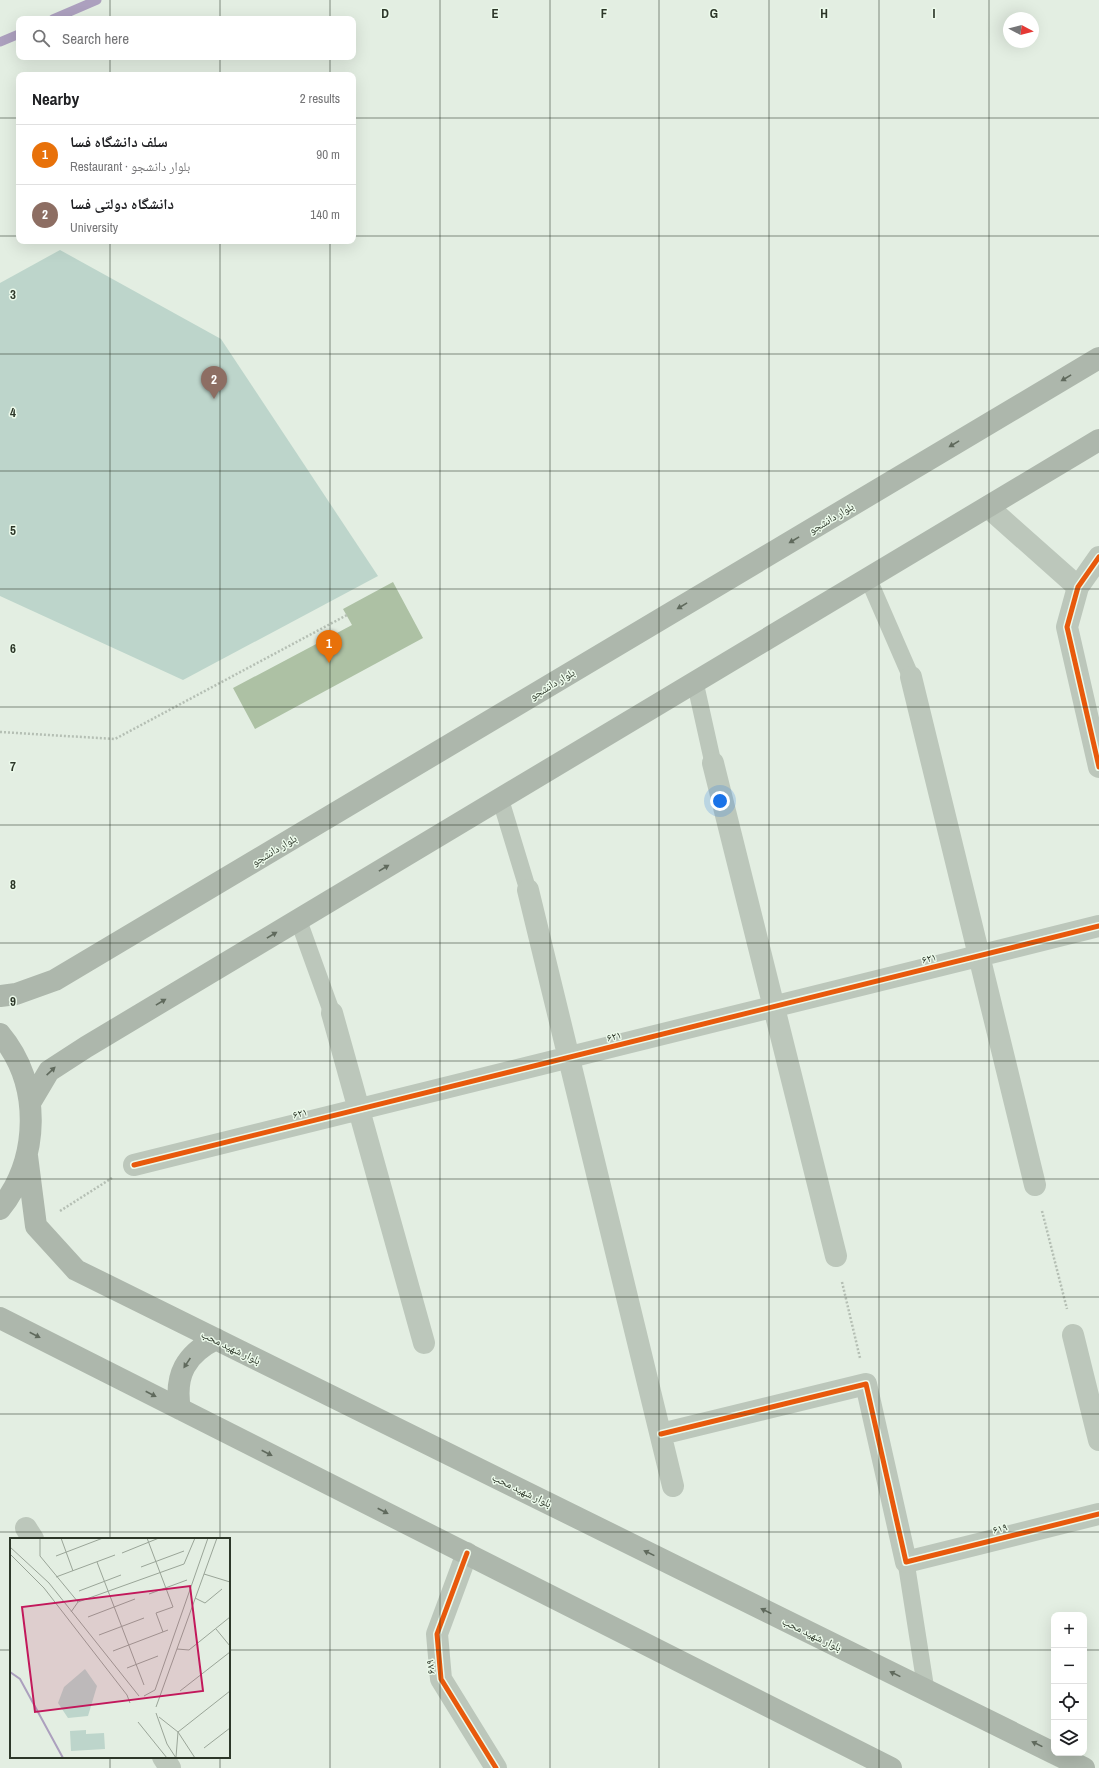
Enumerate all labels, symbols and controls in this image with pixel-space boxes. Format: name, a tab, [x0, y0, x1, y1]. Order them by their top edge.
text: D	[381, 5, 389, 22]
text: E	[491, 5, 499, 22]
text: F	[601, 5, 608, 22]
text: G	[710, 5, 718, 22]
text: H	[820, 5, 828, 22]
text: I	[933, 5, 936, 22]
north arrow	[1003, 12, 1039, 48]
search box	[16, 16, 356, 60]
icon: search	[30, 27, 52, 49]
text: Search here	[62, 28, 129, 49]
text: Nearby	[32, 87, 79, 110]
text: 2 results	[300, 90, 340, 107]
text: سلف دانشگاه فسا	[70, 131, 168, 152]
text: 1	[42, 146, 48, 163]
text: 90 m	[316, 146, 340, 163]
text: Restaurant · بلوار دانشجو	[70, 158, 190, 175]
text: دانشگاه دولتی فسا	[70, 193, 174, 214]
text: 2	[42, 206, 48, 223]
text: 140 m	[310, 206, 340, 223]
text: University	[70, 219, 118, 236]
text: 3	[10, 286, 16, 303]
pin: 2	[201, 366, 227, 399]
one-way arrow	[1060, 374, 1072, 381]
text: 4	[10, 404, 16, 421]
one-way arrow	[948, 441, 960, 448]
street label: بلوار دانشجو	[806, 499, 856, 537]
text: 5	[10, 522, 16, 539]
one-way arrow	[788, 536, 800, 543]
one-way arrow	[676, 603, 688, 610]
pin: 1	[316, 630, 342, 663]
text: 6	[10, 640, 16, 657]
street label: بلوار دانشجو	[527, 665, 577, 703]
text: 7	[10, 758, 16, 775]
your location	[710, 791, 730, 811]
street label: بلوار دانشجو	[249, 831, 299, 869]
one-way arrow	[379, 864, 389, 872]
text: 8	[10, 876, 16, 893]
one-way arrow	[267, 931, 277, 939]
street label: ۶۲۱	[920, 949, 938, 967]
text: 9	[10, 993, 16, 1010]
one-way arrow	[155, 998, 167, 1005]
street label: ۶۲۱	[605, 1027, 623, 1045]
one-way arrow	[46, 1066, 56, 1075]
street label: ۶۲۱	[291, 1104, 309, 1122]
street label: بلوار شهید محب	[199, 1327, 263, 1367]
one-way arrow	[29, 1332, 41, 1338]
one-way arrow	[183, 1357, 190, 1369]
one-way arrow	[145, 1391, 157, 1397]
one-way arrow	[261, 1449, 273, 1456]
street label: بلوار شهید محب	[490, 1470, 554, 1510]
one-way arrow	[377, 1508, 389, 1514]
street label: ۶۱۹	[991, 1519, 1009, 1537]
inset map	[10, 1538, 230, 1758]
one-way arrow	[644, 1550, 655, 1556]
one-way arrow	[760, 1608, 772, 1614]
map controls	[1051, 1612, 1087, 1756]
button: +	[1051, 1612, 1087, 1648]
street label: بلوار شهید محب	[780, 1614, 844, 1654]
button: −	[1051, 1648, 1087, 1684]
street label: ۶۸۹	[422, 1659, 438, 1675]
one-way arrow	[889, 1671, 901, 1678]
button: locate	[1051, 1684, 1087, 1720]
button: layers	[1051, 1720, 1087, 1756]
one-way arrow	[1031, 1741, 1042, 1748]

